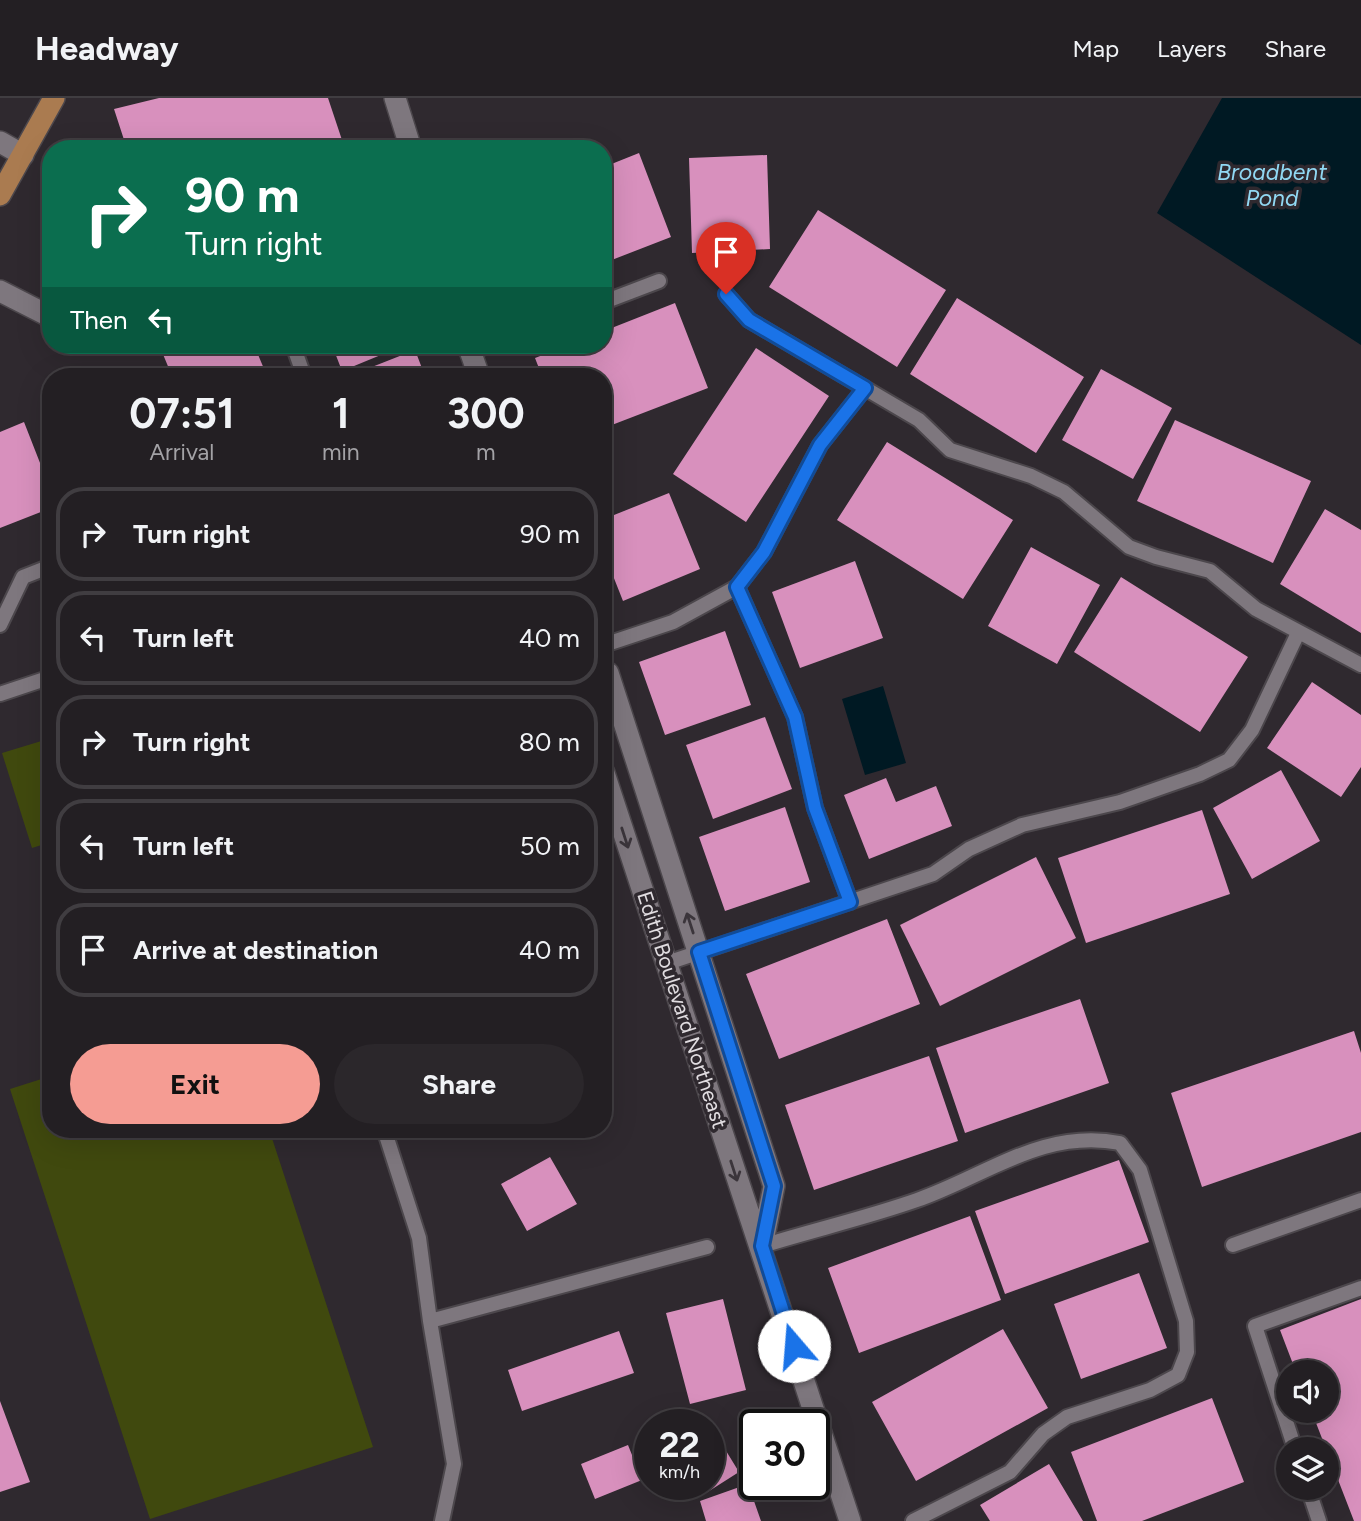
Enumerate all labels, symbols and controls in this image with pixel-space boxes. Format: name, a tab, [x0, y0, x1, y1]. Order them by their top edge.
text: Headway	[35, 29, 178, 68]
text: Map	[1072, 34, 1119, 63]
text: Layers	[1157, 34, 1226, 63]
text: Share	[1264, 34, 1326, 63]
water label: Broadbent Pond	[1217, 158, 1327, 212]
text: 90 m	[185, 165, 300, 224]
icon: right	[70, 168, 161, 259]
pin	[696, 222, 756, 294]
text: Turn right	[185, 225, 323, 263]
icon: arrive	[707, 233, 745, 271]
icon: left	[142, 301, 180, 339]
text: Then	[70, 304, 128, 336]
text: 07:51	[129, 388, 235, 439]
text: 1	[332, 388, 350, 439]
text: 300	[447, 388, 525, 439]
text: Arrival	[149, 438, 214, 466]
text: min	[322, 438, 360, 466]
text: m	[476, 438, 496, 466]
icon: right	[74, 515, 112, 553]
text: Turn right	[133, 518, 250, 550]
text: 90 m	[520, 518, 580, 550]
icon: left	[74, 619, 112, 657]
text: Turn left	[133, 622, 234, 654]
text: 40 m	[519, 622, 580, 654]
icon: right	[74, 723, 112, 761]
text: Turn right	[133, 726, 250, 758]
text: 80 m	[519, 726, 580, 758]
one-way arrow	[620, 826, 633, 848]
icon: left	[74, 827, 112, 865]
text: Turn left	[133, 830, 234, 862]
text: 50 m	[520, 830, 580, 862]
street label: Edith Boulevard Northeast	[632, 888, 733, 1132]
one-way arrow	[682, 912, 695, 934]
icon: arrive	[74, 931, 112, 969]
text: Arrive at destination	[133, 934, 378, 966]
text: 40 m	[519, 934, 580, 966]
button: Exit	[70, 1044, 320, 1124]
button: Share	[334, 1044, 584, 1124]
one-way arrow	[728, 1159, 741, 1181]
position arrow	[757, 1309, 831, 1383]
map controls	[1276, 1360, 1339, 1500]
button: sound	[1276, 1360, 1339, 1423]
speed limit sign: 30	[739, 1409, 830, 1500]
text: 22	[659, 1424, 700, 1466]
button: layers	[1276, 1437, 1339, 1500]
text: km/h	[659, 1461, 700, 1483]

